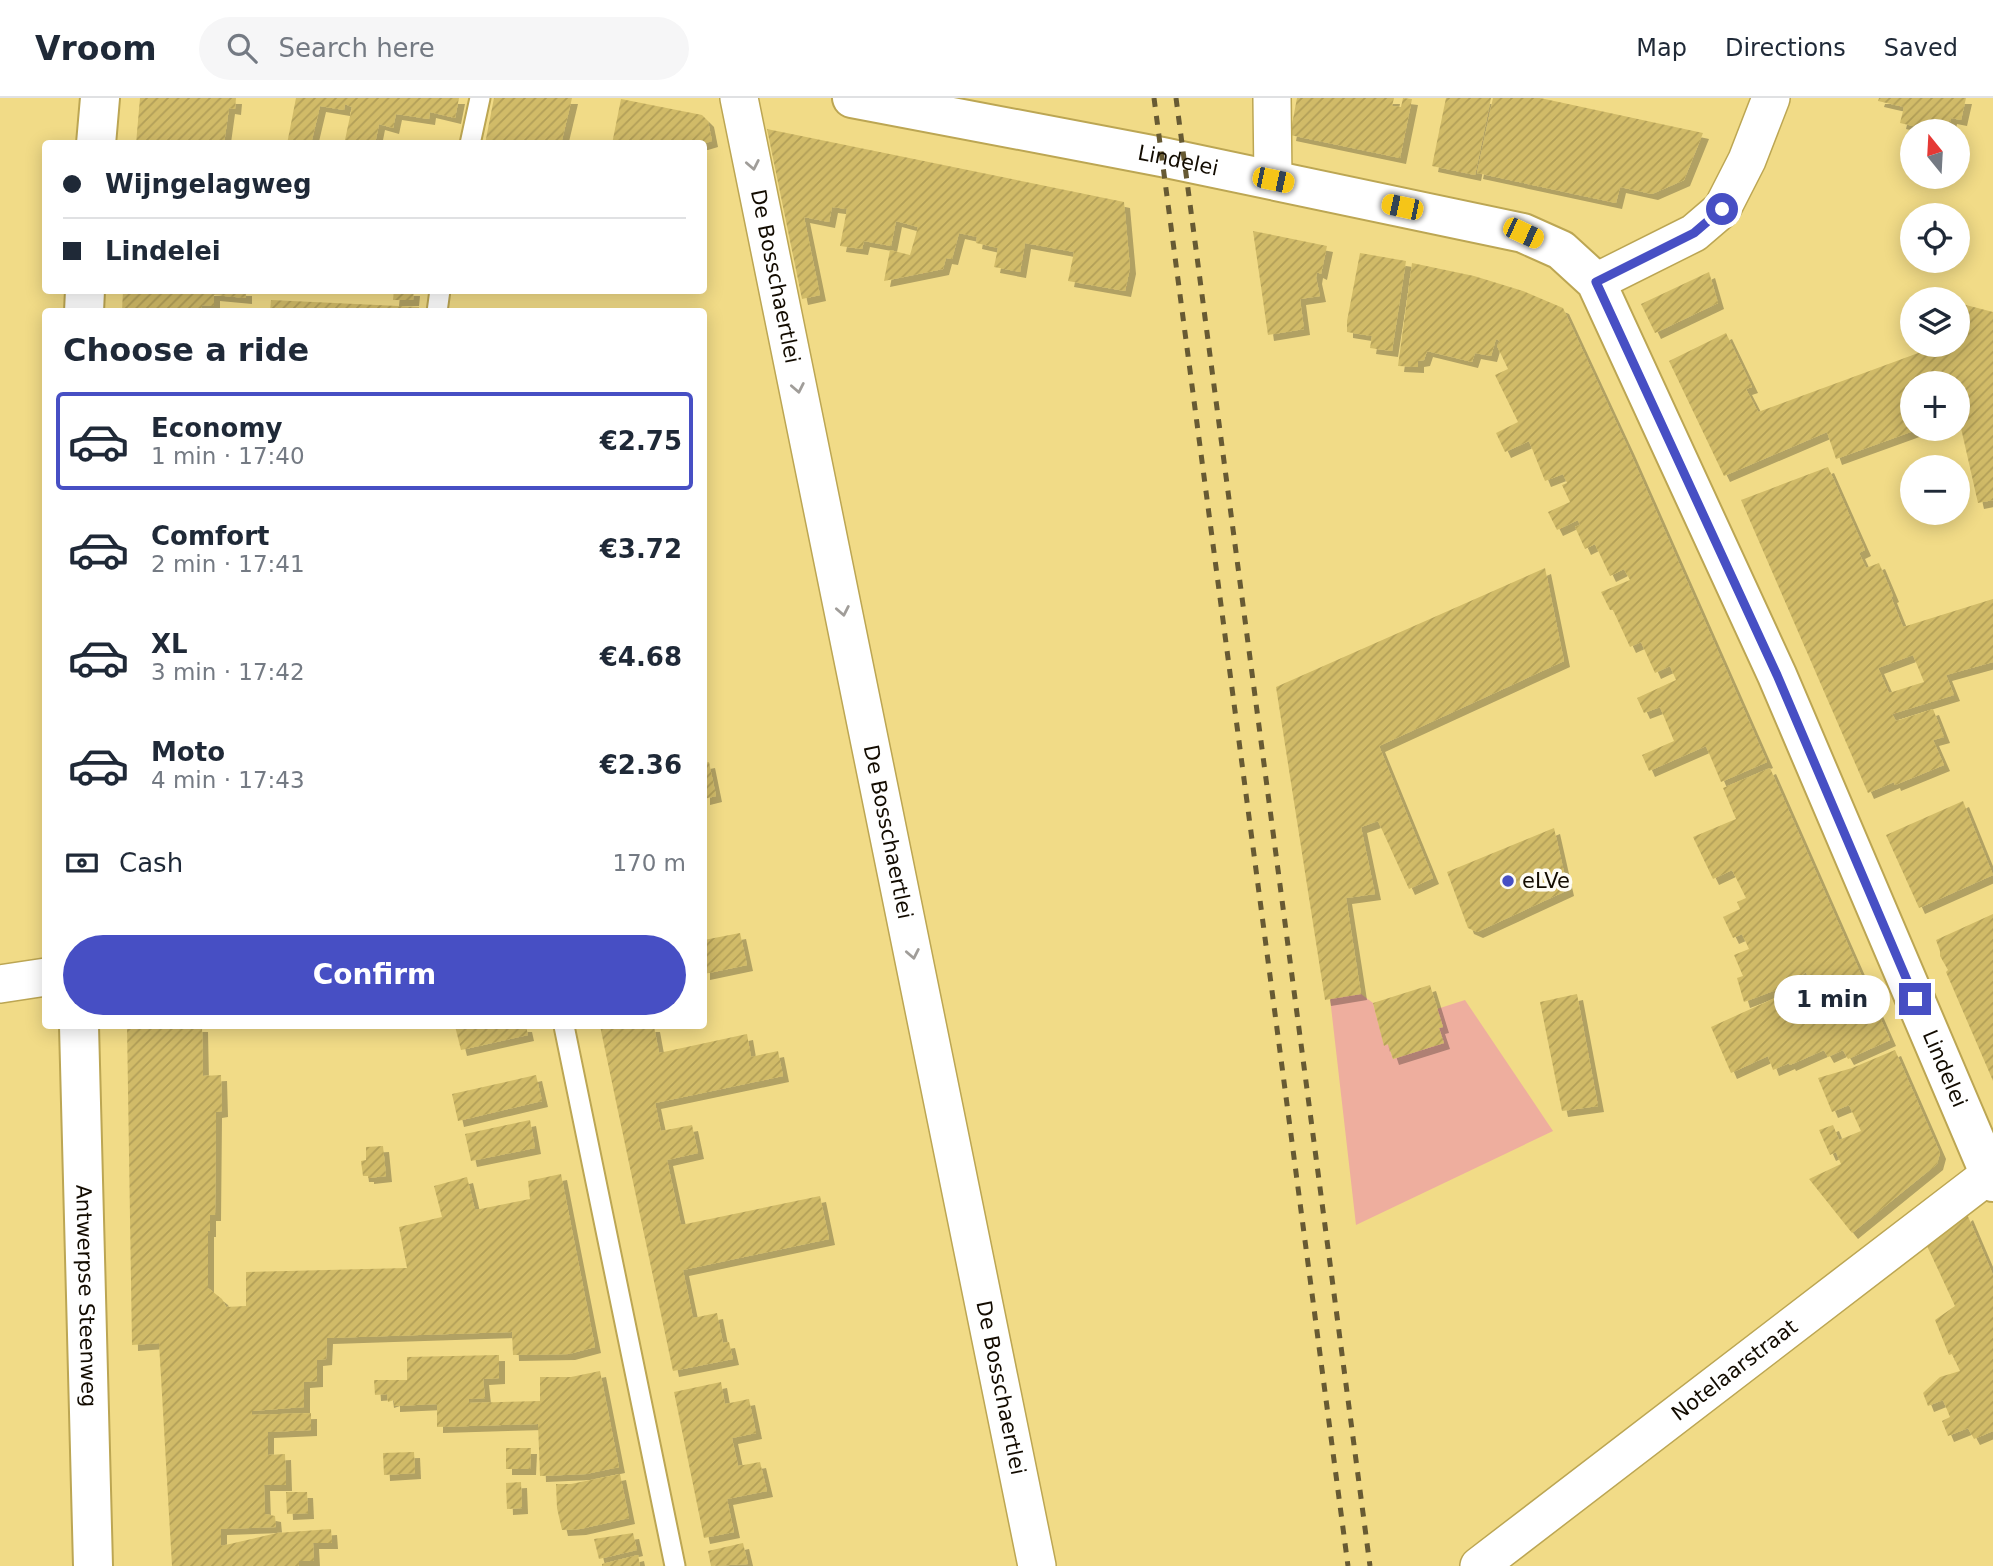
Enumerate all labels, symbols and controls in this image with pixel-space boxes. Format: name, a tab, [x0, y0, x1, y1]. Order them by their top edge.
search box	[199, 17, 689, 80]
text: Vroom	[35, 29, 157, 68]
icon: search	[223, 29, 261, 67]
text: Search here	[279, 33, 435, 63]
text: Map	[1636, 34, 1687, 62]
text: Directions	[1725, 34, 1846, 62]
text: Saved	[1884, 34, 1958, 62]
north arrow	[1900, 119, 1970, 189]
map controls	[1900, 119, 1970, 525]
street label: Lindelei	[1136, 141, 1221, 181]
one-way arrow	[744, 159, 759, 171]
car	[1251, 165, 1296, 195]
text: Wijngelagweg	[105, 169, 312, 199]
street label: De Bosschaertlei	[746, 187, 805, 366]
car	[1380, 192, 1425, 222]
route start	[1706, 193, 1738, 225]
button: locate	[1900, 203, 1970, 273]
car	[1500, 215, 1547, 251]
text: Lindelei	[105, 236, 221, 266]
button: layers	[1900, 287, 1970, 357]
text: Choose a ride	[63, 331, 309, 369]
button: +	[1900, 371, 1970, 441]
one-way arrow	[789, 382, 804, 394]
icon: car	[67, 410, 130, 473]
text: Economy	[151, 413, 282, 443]
text: €2.75	[600, 426, 682, 456]
text: 1 min · 17:40	[151, 443, 305, 469]
button: −	[1900, 455, 1970, 525]
icon: car	[67, 518, 130, 581]
text: Comfort	[151, 521, 269, 551]
text: €3.72	[600, 534, 682, 564]
text: 2 min · 17:41	[151, 551, 305, 577]
one-way arrow	[835, 605, 850, 617]
icon: car	[67, 626, 130, 689]
text: XL	[151, 629, 188, 659]
text: €4.68	[600, 642, 682, 672]
text: 3 min · 17:42	[151, 659, 305, 685]
icon: car	[67, 734, 130, 797]
text: Moto	[151, 737, 225, 767]
street label: De Bosschaertlei	[859, 743, 917, 921]
text: €2.36	[600, 750, 682, 780]
text: 4 min · 17:43	[151, 767, 305, 793]
icon: cash	[63, 844, 101, 882]
text: Cash	[119, 848, 183, 878]
text: 170 m	[612, 850, 686, 876]
place label: eLVe	[1522, 869, 1570, 893]
marker: eLVe	[1500, 873, 1516, 889]
button: Confirm	[63, 935, 686, 1015]
one-way arrow	[904, 948, 919, 960]
callout: 1 min	[1775, 974, 1890, 1024]
route end	[1899, 983, 1931, 1015]
text: 1 min	[1796, 986, 1868, 1012]
street label: Lindelei	[1918, 1026, 1972, 1111]
street label: Antwerpse Steenweg	[71, 1184, 101, 1408]
street label: De Bosschaertlei	[971, 1299, 1030, 1477]
street label: Notelaarstraat	[1667, 1314, 1802, 1426]

